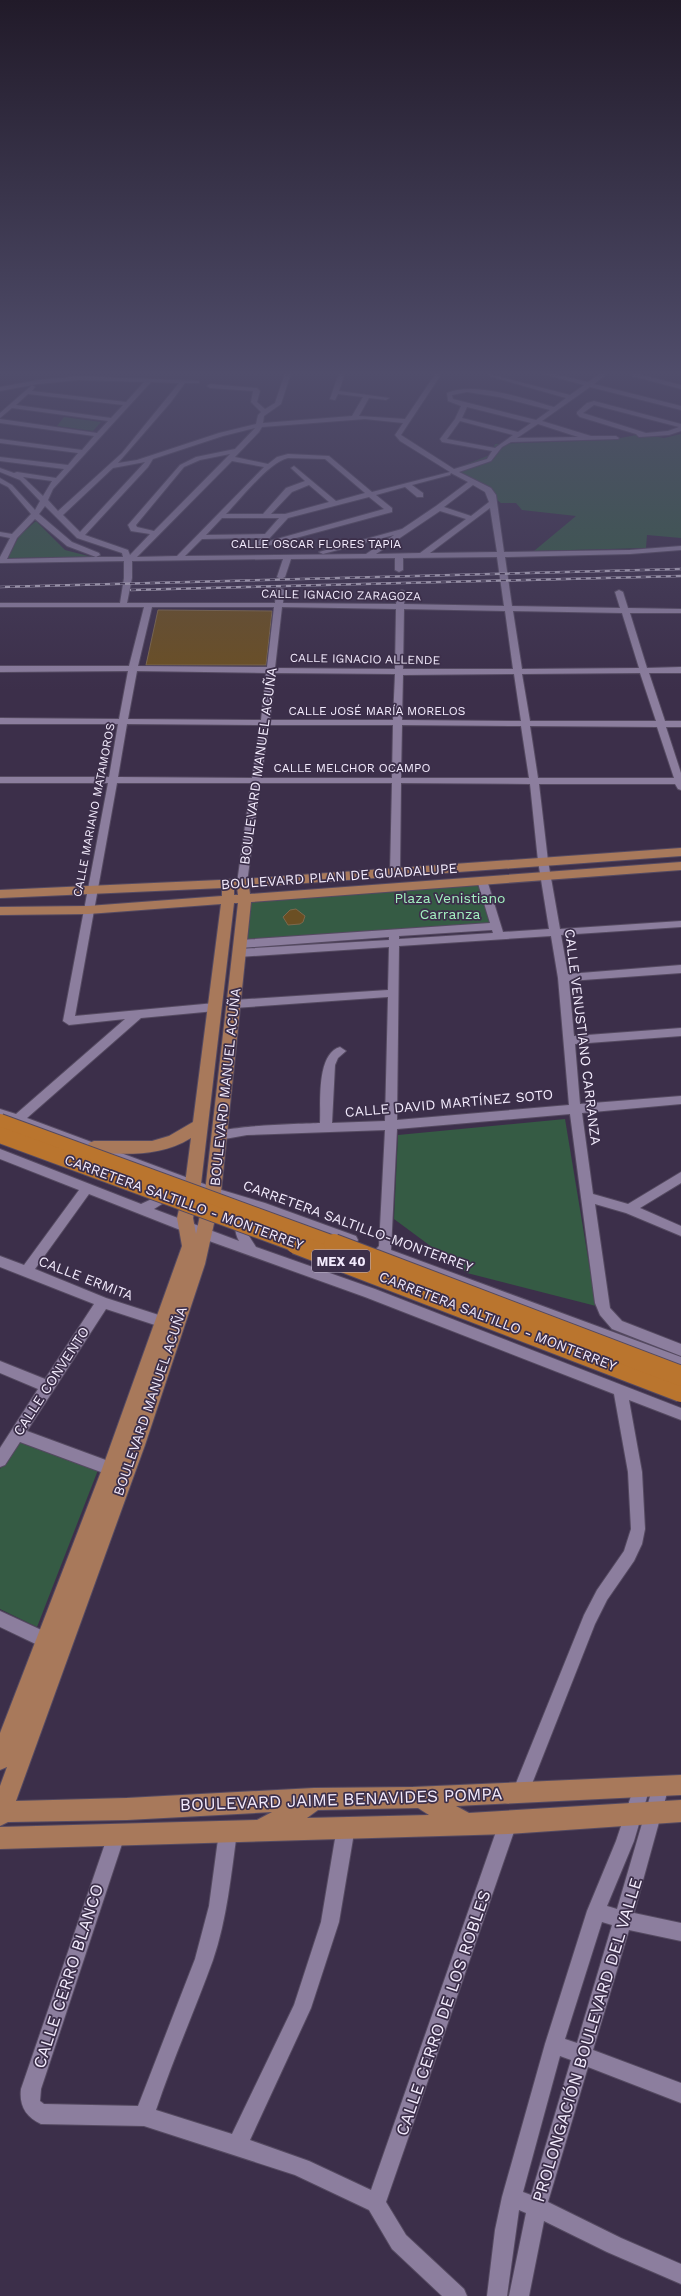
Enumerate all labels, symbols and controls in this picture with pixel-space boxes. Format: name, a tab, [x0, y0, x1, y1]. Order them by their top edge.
street label: CALLE OSCAR FLORES TAPIA	[231, 537, 401, 551]
street label: CALLE IGNACIO ZARAGOZA	[261, 587, 421, 603]
street label: CALLE IGNACIO ALLENDE	[290, 651, 441, 667]
street label: BOULEVARD MANUEL ACUÑA	[236, 666, 280, 866]
street label: CALLE JOSÉ MARÍA MORELOS	[289, 704, 465, 718]
street label: CALLE MARIANO MATAMOROS	[70, 722, 118, 898]
street label: CALLE MELCHOR OCAMPO	[274, 761, 430, 775]
street label: BOULEVARD PLAN DE GUADALUPE	[220, 860, 458, 892]
park label: Plaza Venistiano Carranza	[395, 890, 505, 922]
street label: CALLE VENUSTIANO CARRANZA	[562, 928, 604, 1146]
street label: BOULEVARD MANUEL ACUÑA	[207, 987, 243, 1187]
street label: CALLE DAVID MARTÍNEZ SOTO	[344, 1086, 554, 1120]
street label: CARRETERA SALTILLO - MONTERREY	[62, 1151, 306, 1253]
street label: CARRETERA SALTILLO-MONTERREY	[241, 1177, 475, 1275]
road number: MEX 40	[312, 1250, 370, 1272]
street label: CALLE ERMITA	[36, 1253, 136, 1303]
street label: CARRETERA SALTILLO - MONTERREY	[377, 1268, 619, 1374]
street label: BOULEVARD MANUEL ACUÑA	[110, 1304, 190, 1498]
street label: CALLE CONVENTO	[10, 1324, 92, 1438]
street label: BOULEVARD JAIME BENAVIDES POMPA	[179, 1783, 503, 1815]
street label: PROLONGACIÓN BOULEVARD DEL VALLE	[528, 1875, 646, 2205]
street label: CALLE CERRO BLANCO	[29, 1881, 107, 2071]
street label: CALLE CERRO DE LOS ROBLES	[391, 1888, 495, 2138]

